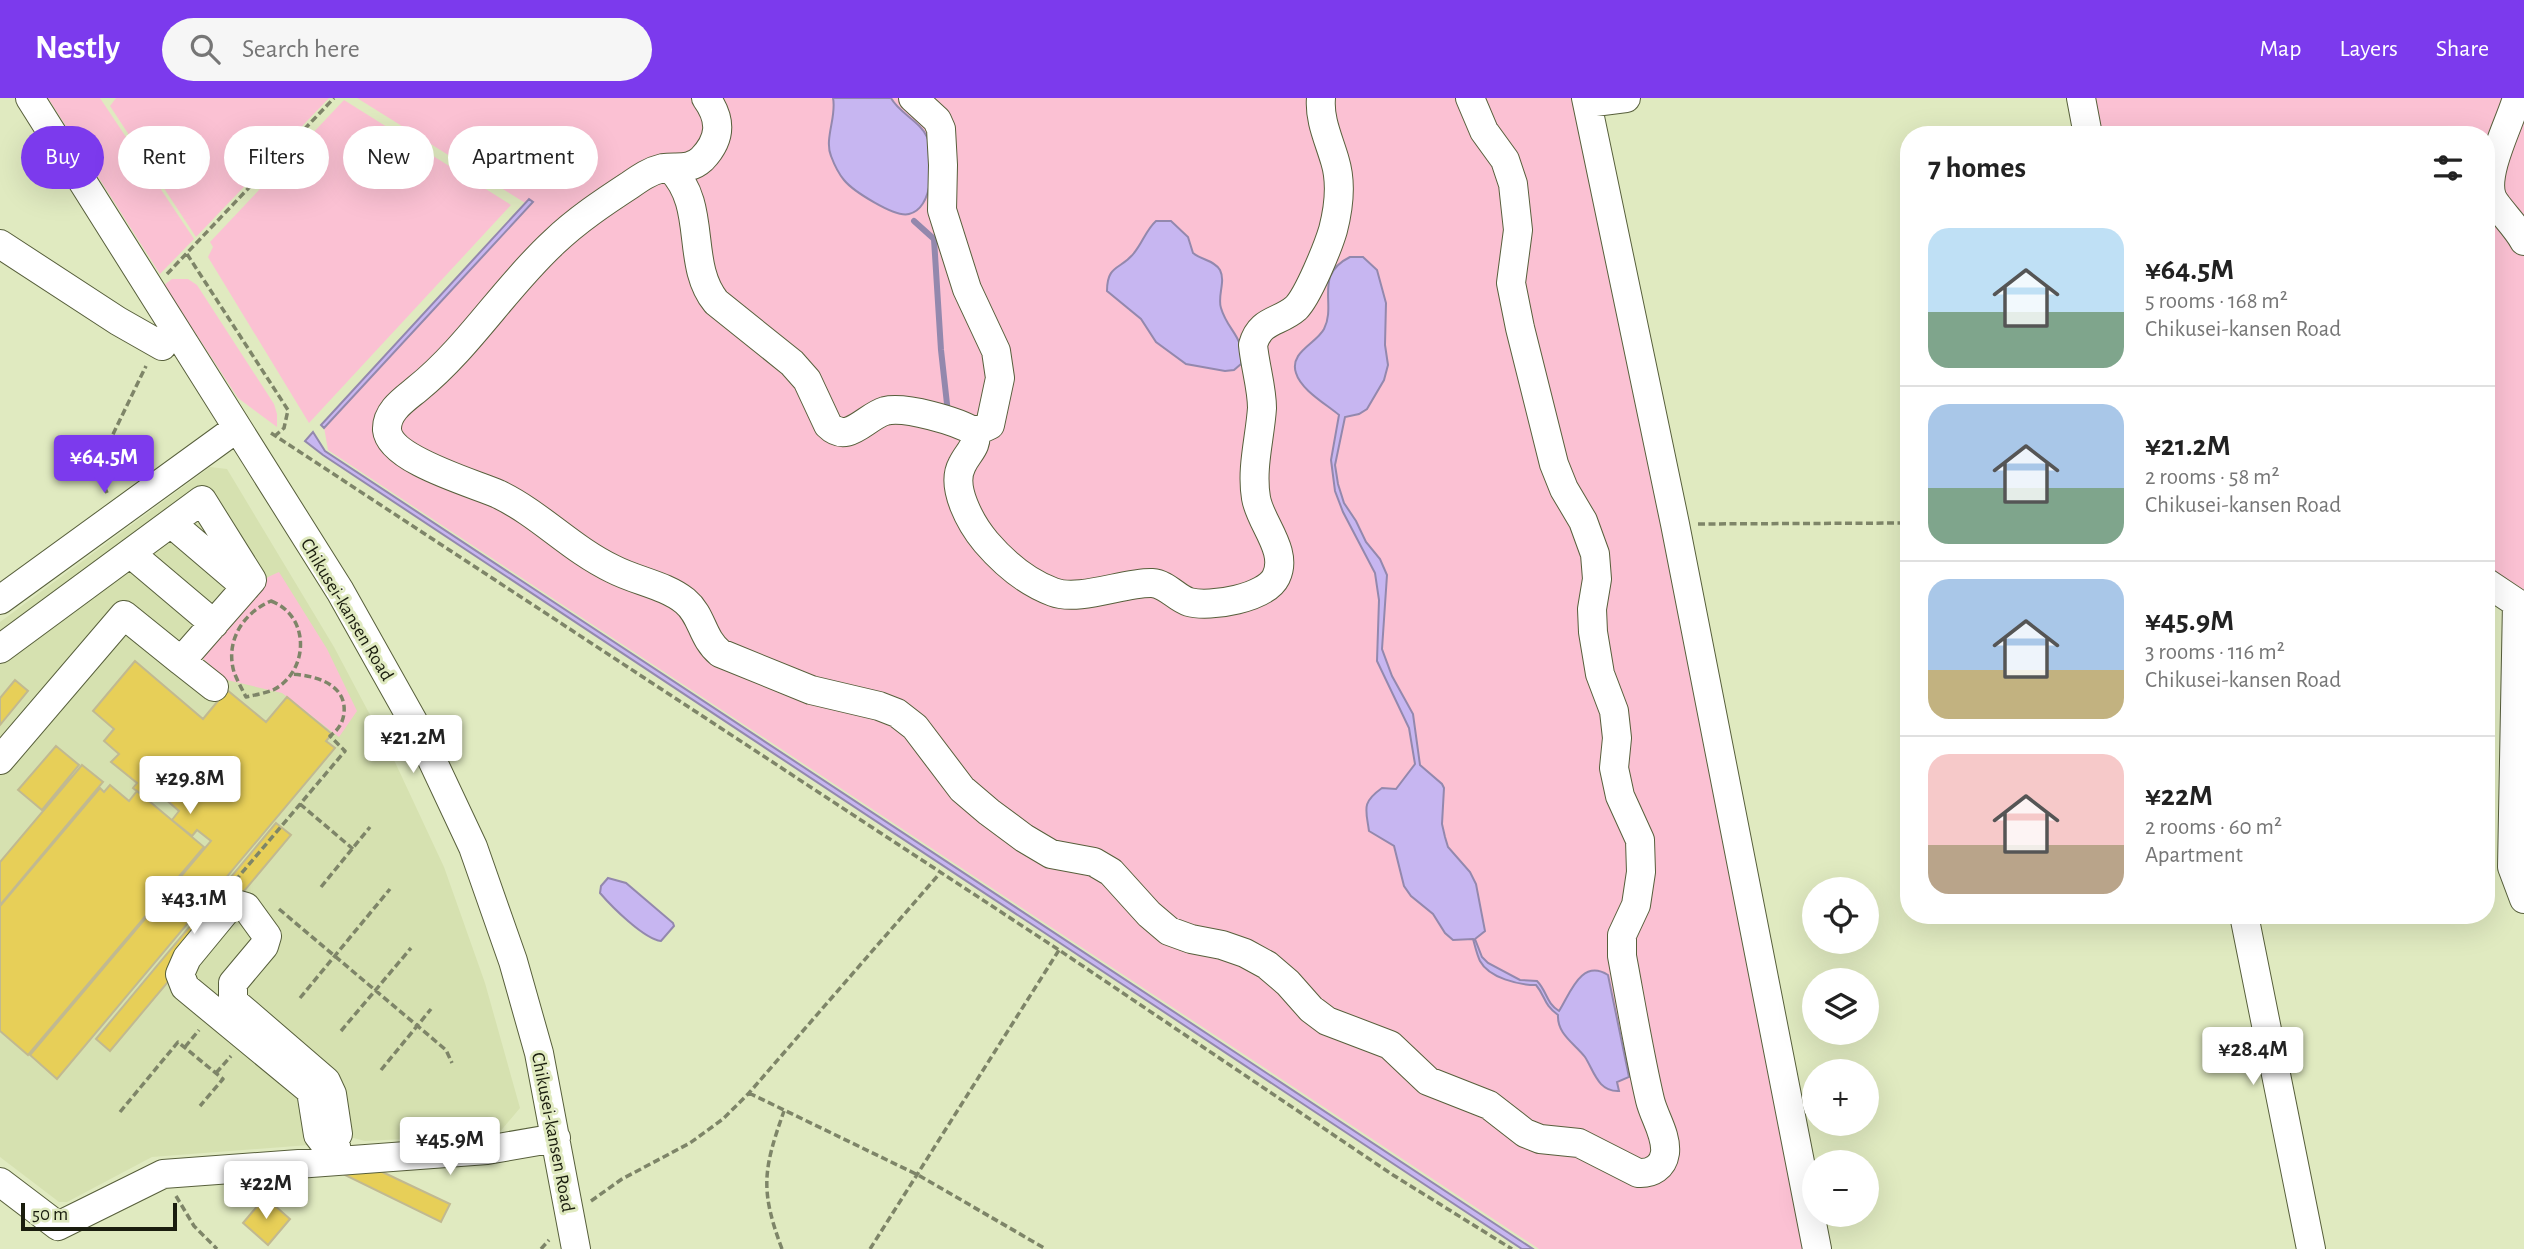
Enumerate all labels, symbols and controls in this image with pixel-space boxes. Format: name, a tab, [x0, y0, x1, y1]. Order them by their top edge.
search box	[162, 18, 652, 81]
icon: search	[186, 30, 224, 68]
text: Nestly	[35, 32, 120, 65]
text: Search here	[242, 36, 360, 62]
text: Map	[2259, 37, 2301, 61]
text: Layers	[2339, 37, 2398, 61]
text: Share	[2436, 37, 2489, 61]
chip: Buy	[21, 126, 104, 189]
chip: Rent	[118, 126, 210, 189]
chip: Filters	[224, 126, 329, 189]
chip: New	[343, 126, 434, 189]
chip: Apartment	[448, 126, 598, 189]
icon: filters	[2429, 149, 2467, 187]
text: 7 homes	[1928, 153, 2026, 183]
text: ¥64.5M	[2145, 255, 2234, 285]
icon: home	[1984, 256, 2068, 340]
text: 5 rooms · 168 m²	[2145, 290, 2288, 313]
text: Chikusei-kansen Road	[2145, 318, 2341, 341]
text: ¥21.2M	[2145, 431, 2231, 461]
icon: home	[1984, 432, 2068, 516]
pin: ¥64.5M	[47, 436, 161, 495]
text: ¥64.5M	[70, 446, 138, 469]
text: 2 rooms · 58 m²	[2145, 466, 2280, 489]
text: Chikusei-kansen Road	[2145, 494, 2341, 517]
street label: Chikusei-kansen Road	[297, 535, 397, 684]
text: ¥45.9M	[2145, 606, 2234, 636]
icon: home	[1984, 607, 2068, 691]
text: 3 rooms · 116 m²	[2145, 641, 2285, 664]
text: Chikusei-kansen Road	[2145, 669, 2341, 692]
pin: ¥21.2M	[356, 716, 470, 775]
text: ¥21.2M	[380, 726, 446, 749]
pin: ¥29.8M	[133, 756, 247, 816]
text: ¥29.8M	[156, 767, 224, 790]
text: ¥22M	[2145, 781, 2213, 811]
icon: home	[1984, 782, 2068, 866]
text: 2 rooms · 60 m²	[2145, 816, 2282, 839]
text: Apartment	[2145, 844, 2243, 867]
pin: ¥43.1M	[137, 876, 251, 936]
map controls	[1802, 877, 1879, 1227]
button: locate	[1802, 877, 1879, 954]
text: ¥43.1M	[161, 887, 227, 910]
button: layers	[1802, 968, 1879, 1045]
pin: ¥28.4M	[2196, 1028, 2310, 1087]
text: ¥28.4M	[2218, 1038, 2288, 1061]
street label: Chikusei-kansen Road	[528, 1051, 577, 1214]
button: +	[1802, 1059, 1879, 1136]
pin: ¥45.9M	[393, 1118, 507, 1177]
text: ¥45.9M	[416, 1128, 484, 1151]
button: −	[1802, 1150, 1879, 1227]
pin: ¥22M	[225, 1162, 307, 1221]
text: ¥22M	[240, 1172, 292, 1195]
scale bar	[21, 1200, 177, 1232]
text: 50 m	[32, 1205, 68, 1224]

